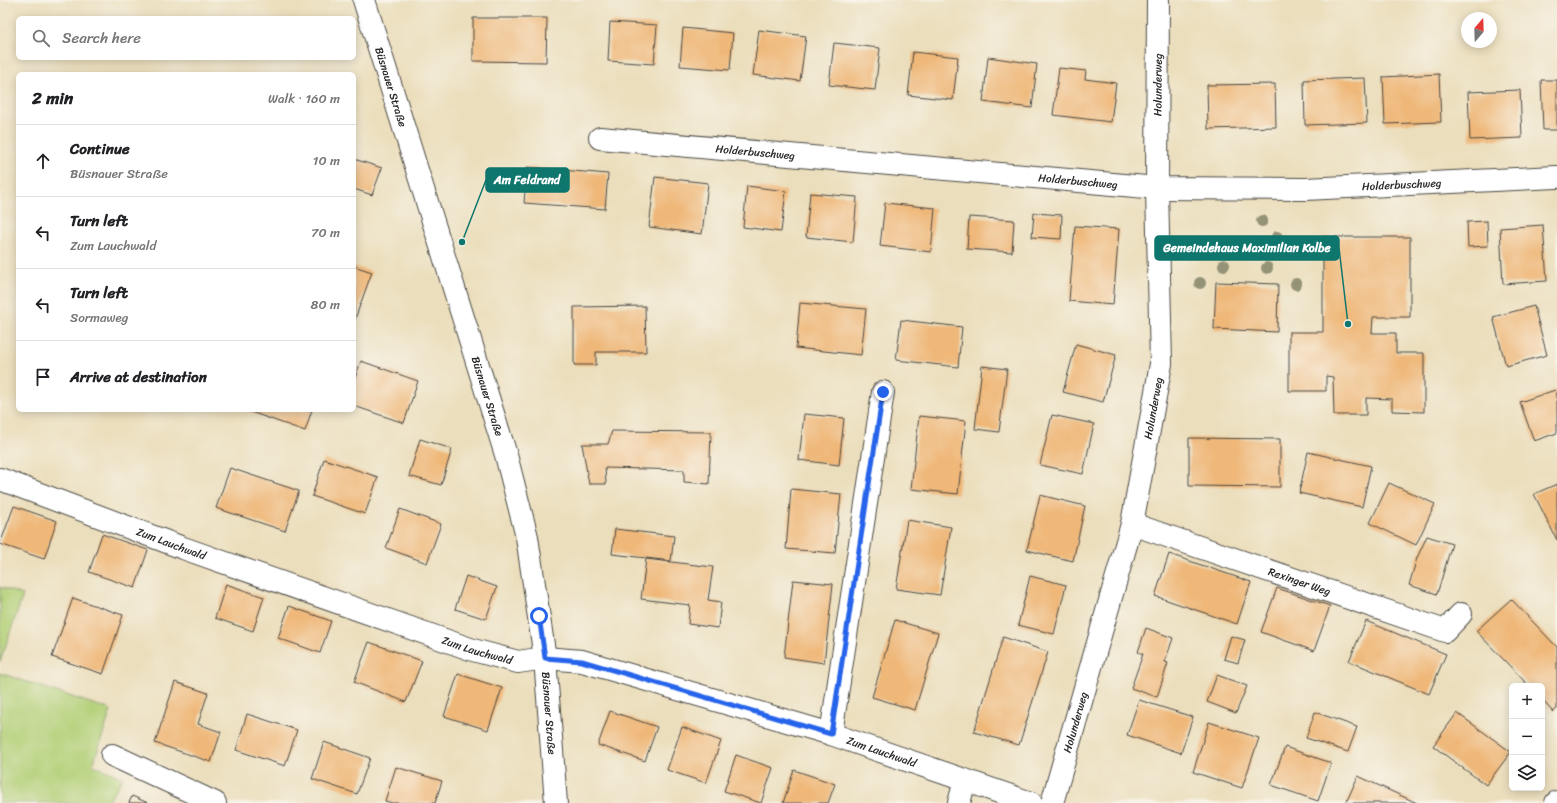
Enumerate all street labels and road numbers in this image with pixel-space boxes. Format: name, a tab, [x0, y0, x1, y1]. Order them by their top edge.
street label: Büsnauer Straße	[369, 45, 412, 130]
street label: Holunderweg	[1148, 53, 1168, 116]
street label: Holderbuschweg	[715, 139, 796, 166]
street label: Holderbuschweg	[1038, 168, 1119, 194]
street label: Holderbuschweg	[1361, 173, 1442, 196]
street label: Büsnauer Straße	[466, 354, 509, 439]
street label: Holunderweg	[1139, 375, 1169, 441]
street label: Zum Lauchwald	[134, 522, 210, 566]
street label: Rexinger Weg	[1266, 562, 1334, 601]
street label: Zum Lauchwald	[439, 631, 516, 670]
street label: Büsnauer Straße	[536, 671, 561, 756]
street label: Holunderweg	[1058, 689, 1094, 755]
street label: Zum Lauchwald	[844, 731, 920, 773]

